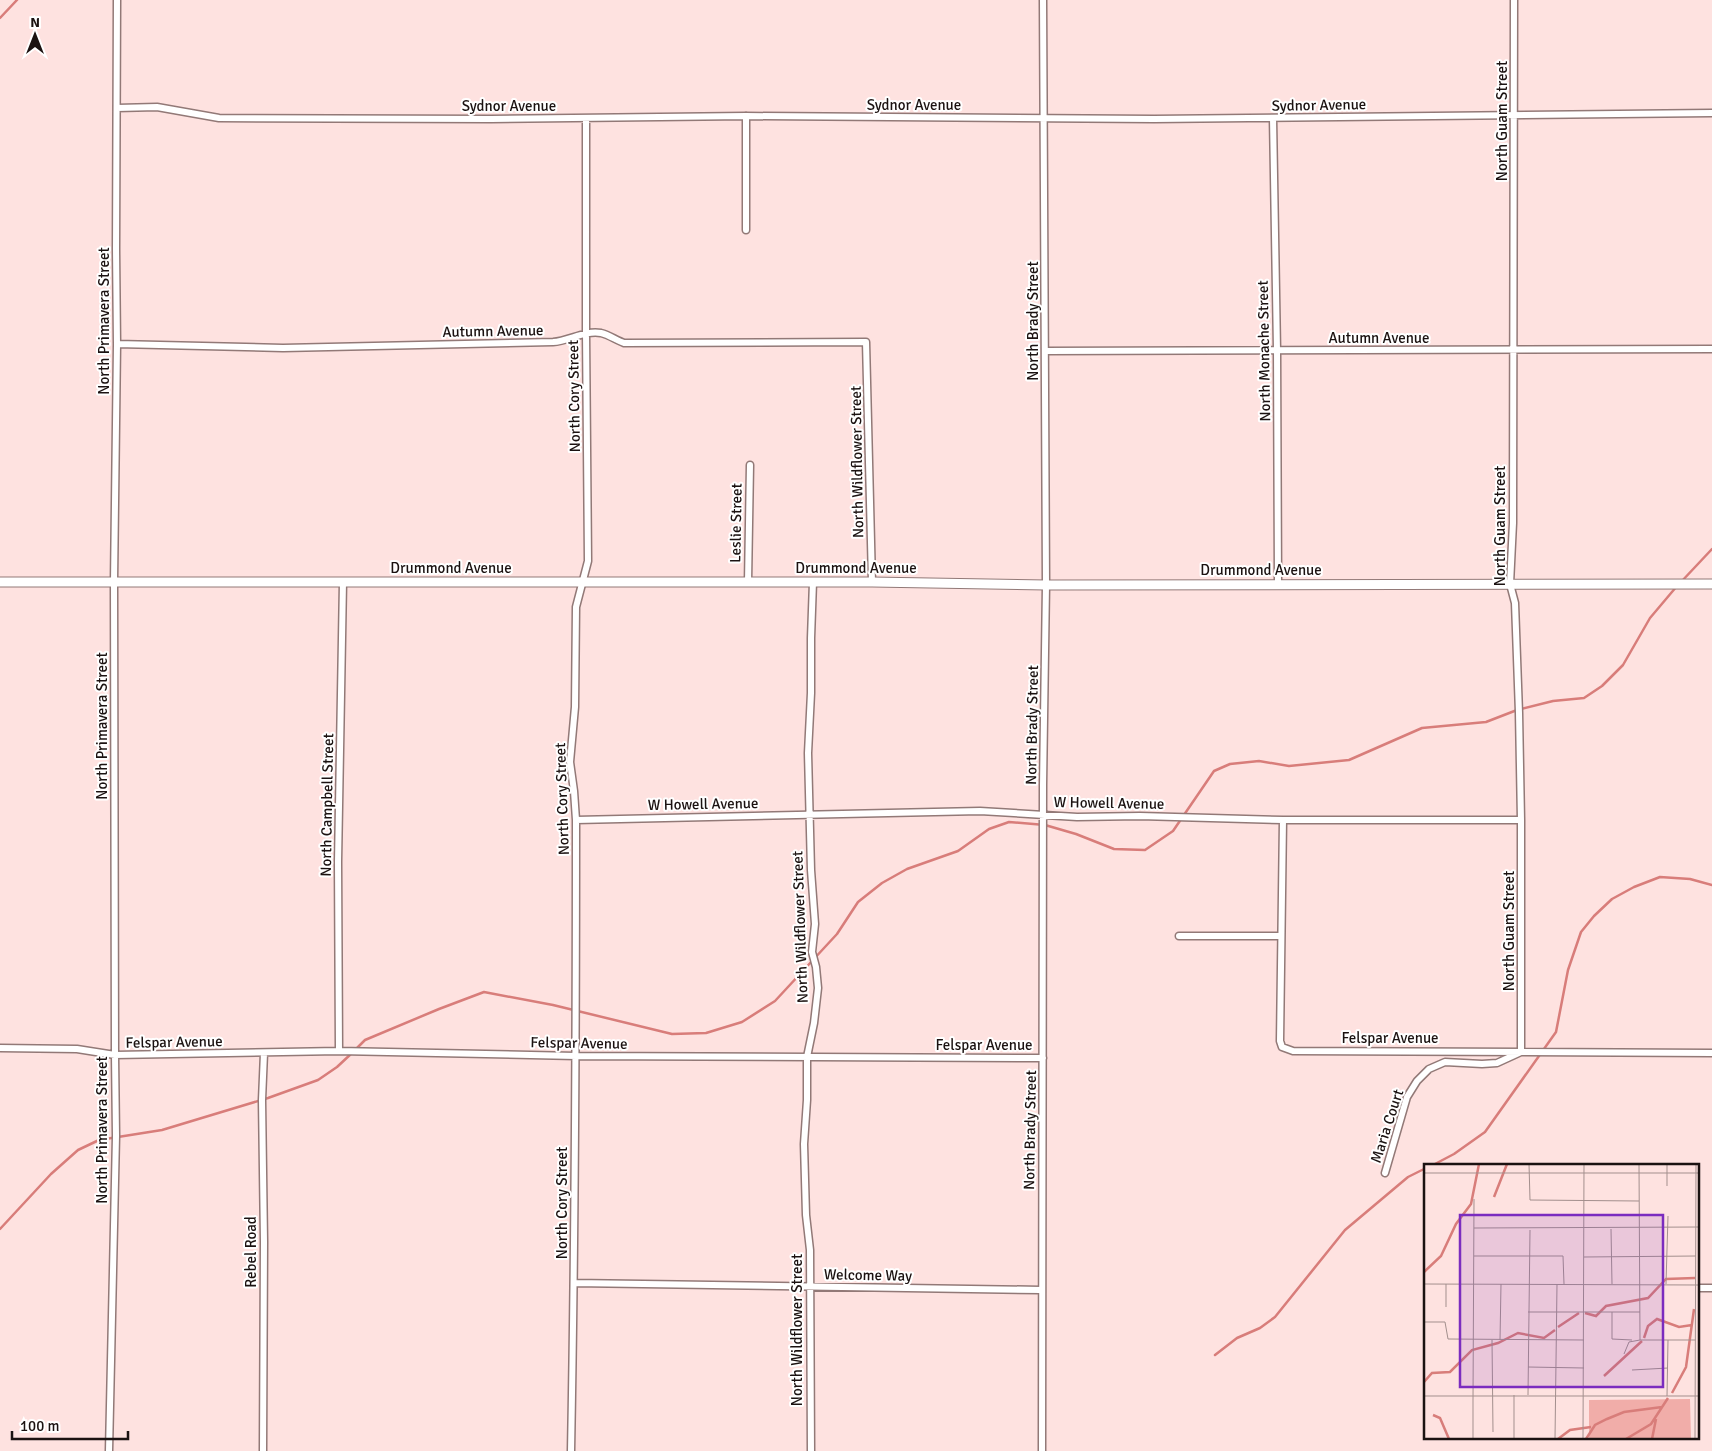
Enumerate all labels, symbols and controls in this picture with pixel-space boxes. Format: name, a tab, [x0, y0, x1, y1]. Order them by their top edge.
north arrow	[10, 10, 60, 60]
text: N	[30, 14, 40, 31]
street label: North Guam Street	[1493, 61, 1511, 181]
street label: Sydnor Avenue	[1272, 95, 1366, 115]
street label: Sydnor Avenue	[867, 96, 961, 114]
street label: Sydnor Avenue	[462, 97, 556, 115]
street label: North Primavera Street	[95, 247, 113, 395]
street label: North Brady Street	[1024, 261, 1042, 381]
street label: North Monache Street	[1254, 280, 1274, 422]
street label: Autumn Avenue	[442, 321, 544, 341]
street label: Autumn Avenue	[1328, 329, 1430, 347]
street label: North Cory Street	[564, 340, 584, 452]
street label: North Wildflower Street	[847, 386, 867, 538]
street label: North Guam Street	[1491, 466, 1509, 586]
street label: Leslie Street	[726, 483, 746, 563]
street label: Drummond Avenue	[390, 559, 512, 577]
street label: Drummond Avenue	[795, 559, 917, 577]
street label: Drummond Avenue	[1200, 561, 1322, 579]
street label: North Primavera Street	[93, 652, 111, 800]
street label: North Brady Street	[1022, 665, 1042, 785]
street label: North Campbell Street	[317, 733, 337, 877]
street label: North Cory Street	[551, 742, 573, 856]
street label: W Howell Avenue	[1053, 793, 1165, 813]
street label: W Howell Avenue	[647, 794, 759, 814]
street label: North Wildflower Street	[788, 851, 812, 1003]
street label: North Guam Street	[1500, 871, 1518, 991]
street label: Felspar Avenue	[1341, 1029, 1439, 1047]
street label: Felspar Avenue	[125, 1032, 223, 1052]
street label: Felspar Avenue	[530, 1033, 628, 1053]
street label: Felspar Avenue	[935, 1036, 1033, 1054]
street label: North Primavera Street	[93, 1056, 111, 1204]
street label: North Brady Street	[1020, 1070, 1040, 1190]
street label: Maria Court	[1367, 1087, 1407, 1165]
street label: North Cory Street	[553, 1147, 571, 1259]
inset map	[1424, 1164, 1700, 1438]
street label: Rebel Road	[242, 1216, 260, 1288]
street label: North Wildflower Street	[788, 1254, 806, 1406]
street label: Welcome Way	[824, 1265, 912, 1285]
scale bar	[12, 1408, 129, 1440]
text: 100 m	[20, 1417, 60, 1435]

